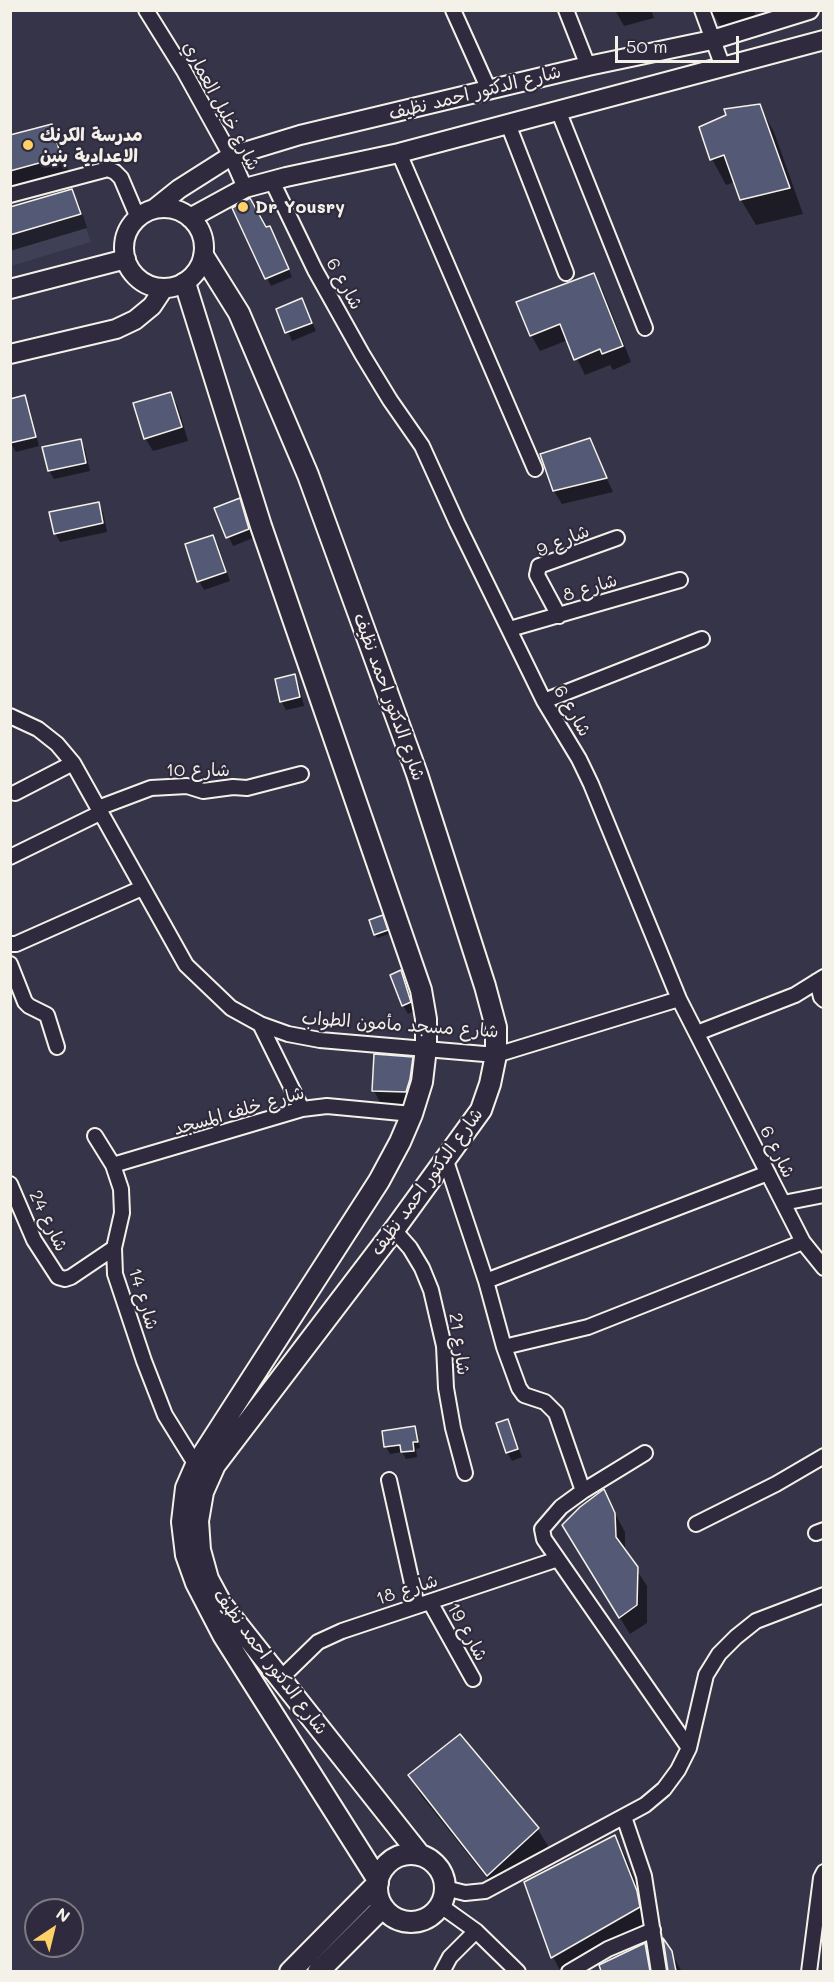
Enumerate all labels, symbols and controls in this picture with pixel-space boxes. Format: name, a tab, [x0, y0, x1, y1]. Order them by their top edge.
scale bar	[618, 24, 742, 62]
text: 50 m	[626, 34, 668, 58]
street label: شارع خليل العماري	[178, 38, 264, 174]
street label: شارع الدكتور احمد نظيف	[387, 61, 563, 125]
place label: مدرسة الكرنك الاعدادية بنين	[40, 124, 143, 166]
marker: مدرسة الكرنك الاعدادية بنين	[21, 138, 35, 152]
place label: Dr Yousry	[255, 196, 345, 218]
marker: Dr Yousry	[236, 200, 250, 214]
street label: شارع 6	[321, 254, 367, 314]
street label: شارع 9	[533, 520, 593, 562]
street label: شارع 8	[560, 570, 620, 606]
street label: شارع الدكتور احمد نظيف	[349, 610, 429, 784]
street label: شارع 6	[549, 682, 595, 740]
street label: شارع 10	[166, 759, 230, 781]
street label: شارع مسجد مأمون الطواب	[301, 1007, 499, 1043]
street label: شارع خلف المسجد	[171, 1082, 307, 1140]
street label: شارع الدكتور احمد نظيف	[366, 1104, 488, 1260]
street label: شارع 6	[755, 1122, 799, 1182]
street label: شارع 24	[24, 1187, 72, 1255]
street label: شارع 14	[123, 1266, 163, 1332]
street label: شارع 21	[444, 1311, 474, 1377]
street label: شارع 18	[373, 1570, 441, 1610]
street label: شارع الدكتور احمد نظيف	[208, 1585, 332, 1739]
street label: شارع 19	[442, 1599, 492, 1665]
north arrow	[24, 1898, 84, 1958]
text: N	[52, 1902, 74, 1927]

